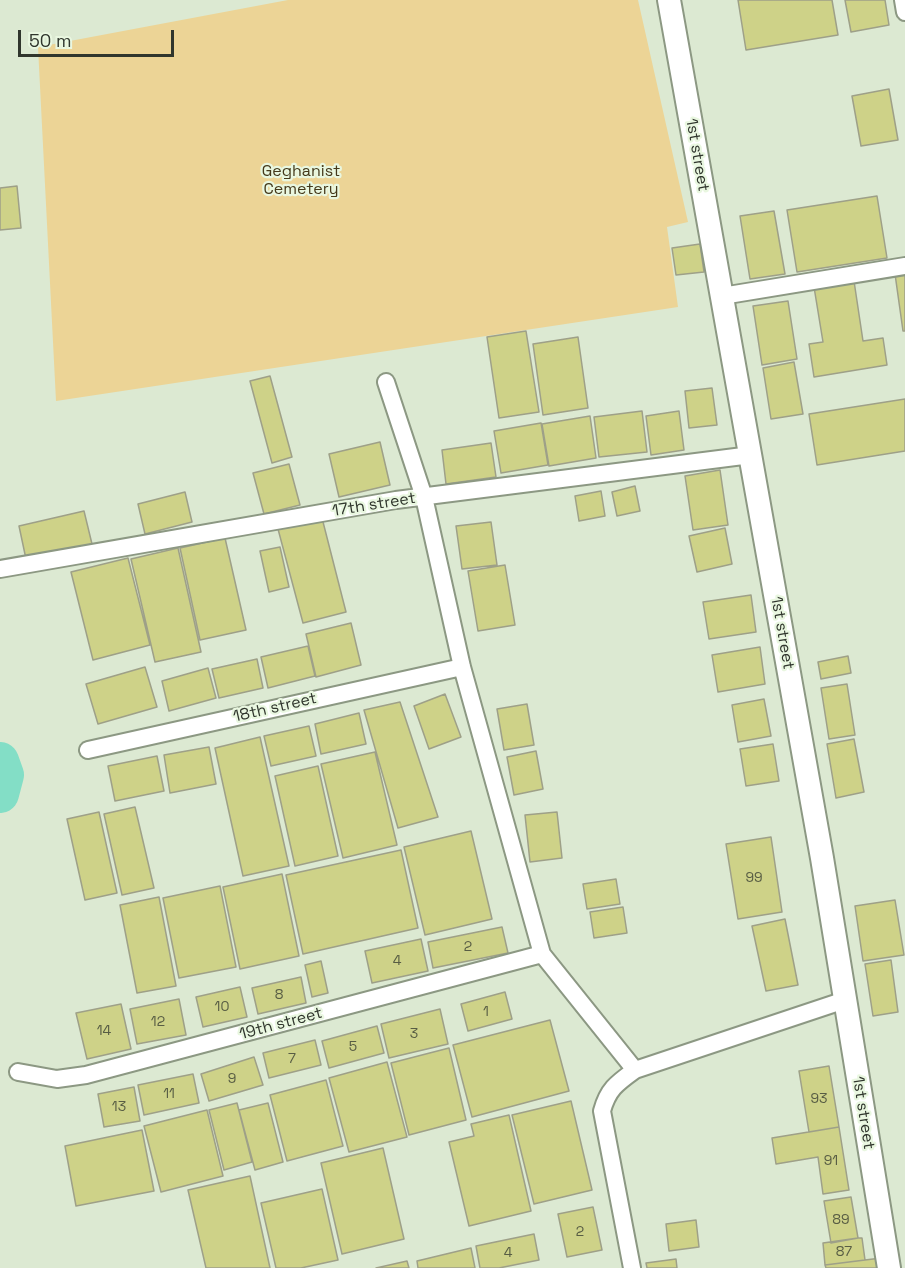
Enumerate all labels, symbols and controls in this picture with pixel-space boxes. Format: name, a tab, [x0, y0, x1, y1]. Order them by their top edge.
scale bar	[21, 18, 177, 56]
text: 50 m	[29, 29, 71, 52]
street label: 1st street	[681, 117, 713, 193]
park label: Geghanist Cemetery	[262, 162, 340, 200]
street label: 17th street	[331, 489, 417, 521]
street label: 1st street	[766, 595, 798, 671]
street label: 18th street	[231, 689, 319, 727]
house number: 99	[745, 870, 763, 886]
house number: 2	[464, 939, 472, 955]
house number: 4	[393, 953, 401, 969]
house number: 8	[275, 987, 283, 1003]
house number: 10	[215, 999, 229, 1015]
street label: 19th street	[237, 1004, 325, 1044]
house number: 1	[483, 1004, 489, 1020]
house number: 12	[151, 1014, 165, 1030]
house number: 14	[97, 1023, 111, 1039]
house number: 3	[410, 1026, 418, 1042]
house number: 5	[349, 1039, 357, 1055]
house number: 7	[288, 1051, 296, 1067]
house number: 9	[228, 1071, 236, 1087]
street label: 1st street	[848, 1075, 878, 1151]
house number: 11	[163, 1086, 175, 1102]
house number: 93	[810, 1091, 828, 1107]
house number: 13	[112, 1099, 126, 1115]
house number: 91	[824, 1153, 838, 1169]
house number: 89	[832, 1212, 850, 1228]
house number: 2	[576, 1224, 584, 1240]
house number: 87	[836, 1244, 852, 1260]
house number: 4	[504, 1245, 512, 1261]

